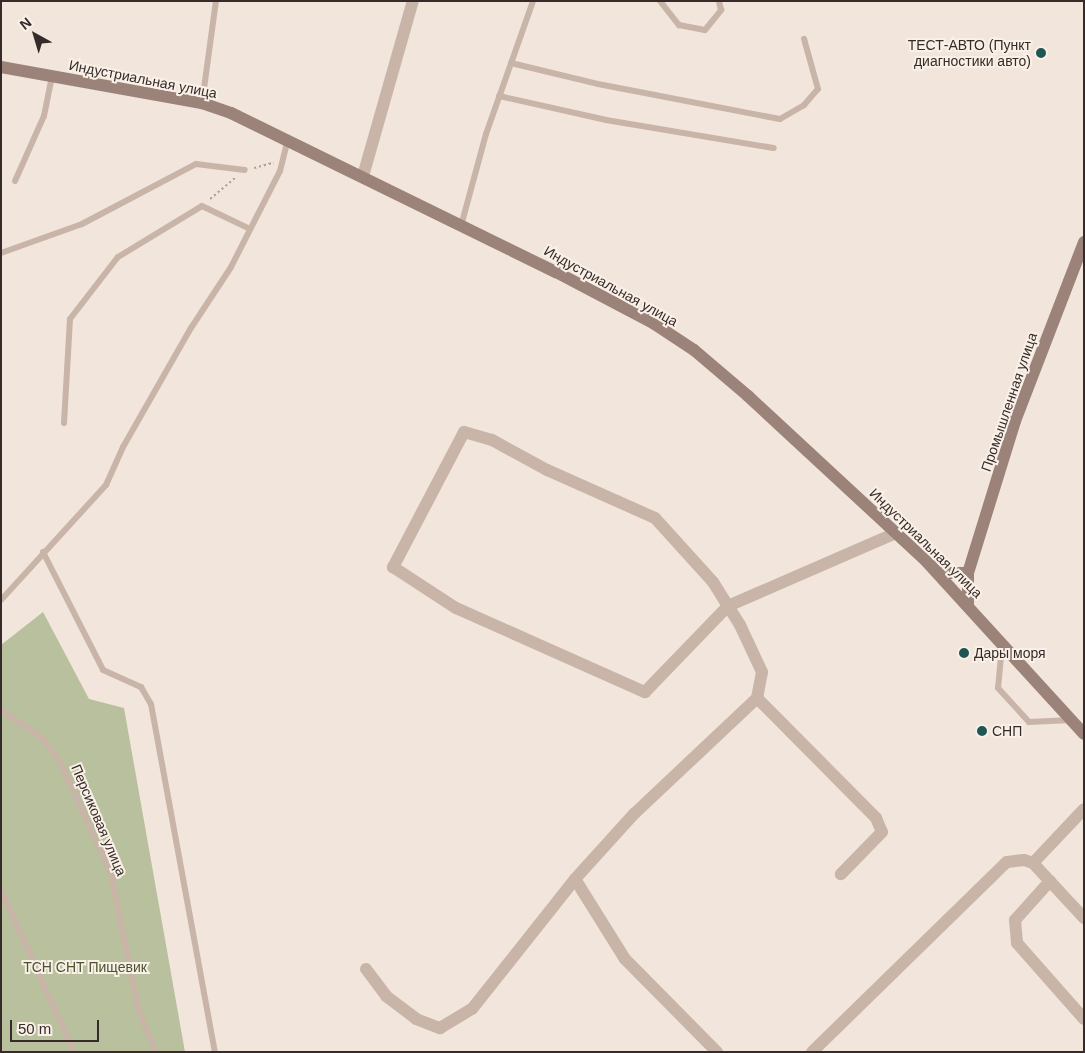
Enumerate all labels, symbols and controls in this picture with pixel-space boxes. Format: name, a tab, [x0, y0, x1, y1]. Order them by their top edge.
north arrow	[10, 10, 60, 60]
text: N	[17, 14, 35, 33]
place label: ТЕСТ-АВТО (Пункт диагностики авто)	[908, 37, 1031, 70]
marker: ТЕСТ-АВТО (Пункт диагностики авто)	[1035, 47, 1047, 59]
street label: Индустриальная улица	[68, 56, 218, 102]
street label: Индустриальная улица	[541, 242, 681, 330]
street label: Промышленная улица	[977, 330, 1041, 474]
street label: Индустриальная улица	[866, 485, 986, 601]
place label: Дары моря	[974, 645, 1046, 661]
marker: Дары моря	[958, 647, 970, 659]
place label: СНП	[992, 723, 1022, 739]
marker: СНП	[976, 725, 988, 737]
street label: Персиковая улица	[68, 762, 130, 878]
park label: ТСН СНТ Пищевик	[23, 959, 147, 975]
scale bar	[12, 1010, 101, 1042]
text: 50 m	[18, 1020, 51, 1037]

